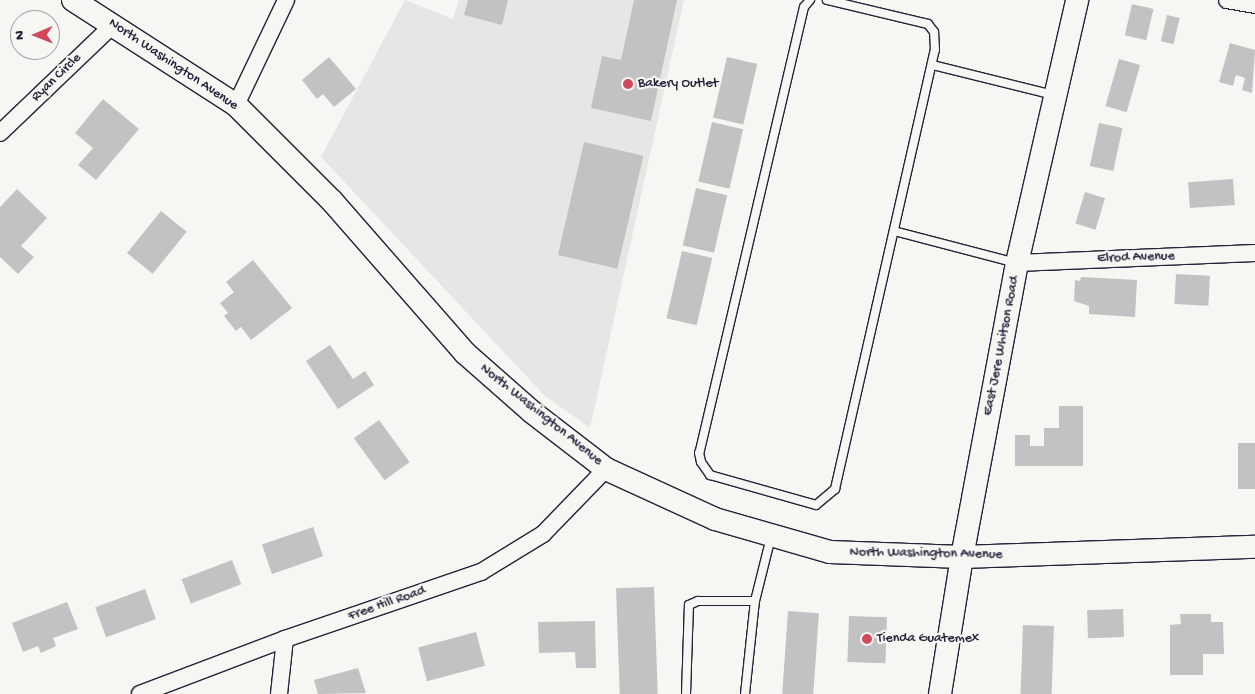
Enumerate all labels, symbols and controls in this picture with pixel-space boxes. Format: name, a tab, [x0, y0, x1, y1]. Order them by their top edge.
north arrow	[10, 10, 60, 60]
street label: North Washington Avenue	[105, 15, 241, 115]
text: N	[12, 31, 29, 40]
street label: Ryan Circle	[29, 50, 85, 106]
place label: Bakery Outlet	[638, 76, 718, 92]
marker: Bakery Outlet	[622, 78, 634, 90]
street label: Elrod Avenue	[1097, 248, 1175, 268]
street label: East Jere Whitson Road	[980, 275, 1024, 417]
street label: North Washington Avenue	[476, 360, 606, 470]
street label: North Washington Avenue	[849, 544, 1003, 564]
street label: Free Hill Road	[346, 583, 428, 625]
place label: Tienda Guatemex	[877, 631, 979, 647]
marker: Tienda Guatemex	[861, 633, 873, 645]

